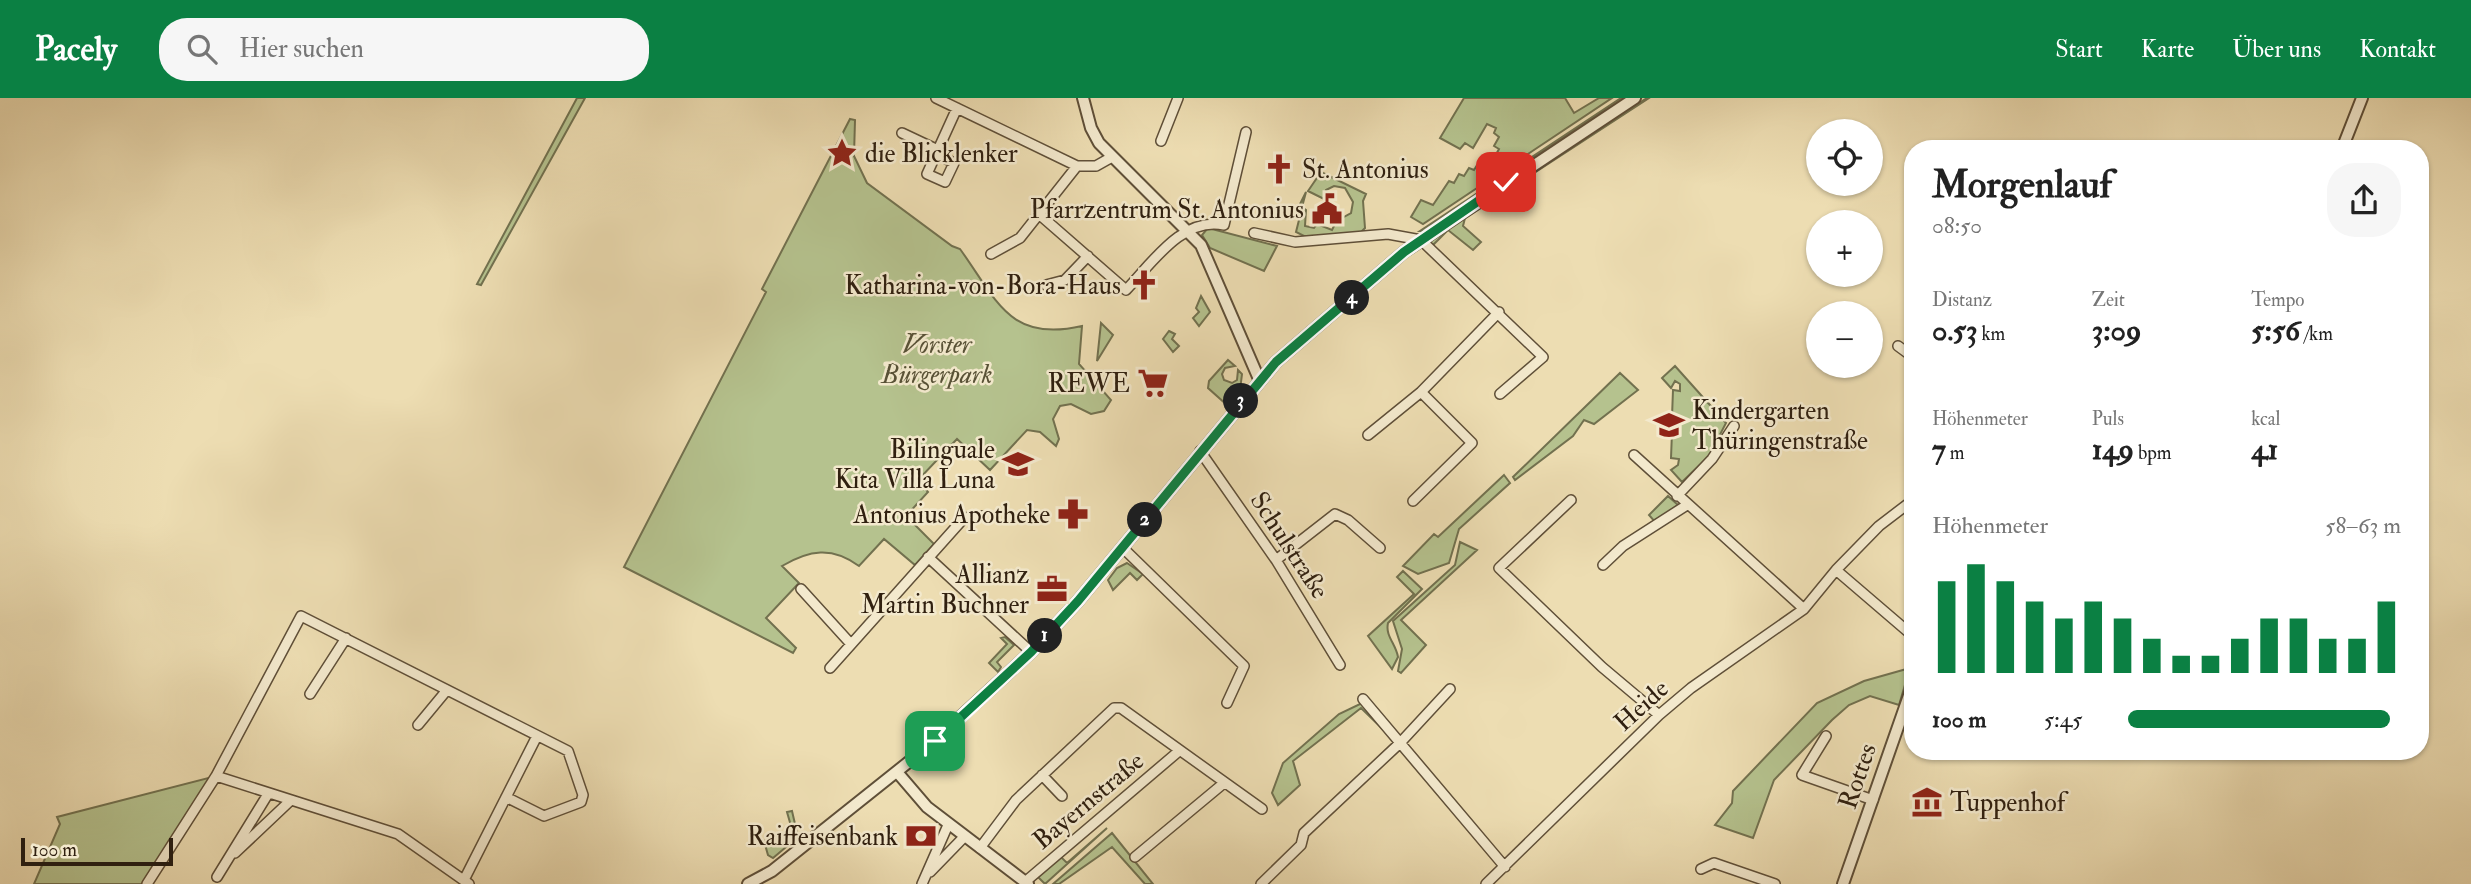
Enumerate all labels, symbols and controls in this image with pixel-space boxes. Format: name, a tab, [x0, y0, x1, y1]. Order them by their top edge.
search box	[159, 18, 649, 81]
text: Pacely	[35, 29, 117, 70]
icon: search	[183, 30, 221, 68]
text: Hier suchen	[239, 33, 364, 65]
text: Start	[2055, 34, 2103, 65]
text: Karte	[2141, 34, 2194, 65]
text: Über uns	[2232, 34, 2321, 65]
text: Kontakt	[2359, 34, 2436, 65]
map controls	[1806, 119, 1883, 378]
button: locate	[1806, 119, 1883, 196]
place icon: die Blicklenker	[825, 136, 859, 170]
place label: die Blicklenker	[865, 138, 1018, 170]
church icon: St. Antonius	[1262, 152, 1296, 186]
pin	[1476, 152, 1536, 212]
place label: St. Antonius	[1302, 154, 1429, 186]
text: Morgenlauf	[1932, 161, 2112, 209]
icon: check	[1487, 163, 1525, 201]
button: share	[2327, 163, 2401, 237]
public building icon: Pfarrzentrum St. Antonius	[1310, 192, 1344, 226]
place label: Pfarrzentrum St. Antonius	[1030, 194, 1304, 226]
button: +	[1806, 210, 1883, 287]
text: 08:50	[1932, 211, 1982, 240]
church icon: Katharina-von-Bora-Haus	[1127, 268, 1161, 302]
place label: Katharina-von-Bora-Haus	[844, 270, 1121, 302]
pin: 4	[1334, 280, 1370, 316]
text: 4	[1346, 285, 1357, 309]
text: Distanz	[1932, 288, 1992, 312]
text: Zeit	[2092, 288, 2125, 312]
text: Tempo	[2251, 288, 2304, 312]
button: −	[1806, 301, 1883, 378]
text: 0.53	[1932, 312, 1977, 349]
text: 3:09	[2092, 312, 2141, 349]
text: 5:56	[2251, 312, 2300, 349]
text: km	[1977, 322, 2005, 346]
text: /km	[2300, 322, 2333, 346]
park label: Vorster Bürgerpark	[880, 329, 993, 391]
supermarket icon: REWE	[1136, 366, 1170, 400]
place label: REWE	[1048, 368, 1130, 400]
pin: 3	[1224, 384, 1258, 418]
text: 3	[1237, 388, 1244, 412]
place label: Kindergarten Thüringenstraße	[1692, 395, 1868, 457]
text: Höhenmeter	[1932, 407, 2028, 431]
text: Puls	[2092, 407, 2124, 431]
text: kcal	[2251, 407, 2280, 431]
school or university icon: Kindergarten Thüringenstraße	[1652, 408, 1686, 442]
text: 7	[1932, 431, 1946, 468]
text: 149	[2092, 431, 2134, 468]
text: 41	[2251, 431, 2278, 468]
place label: Bilinguale Kita Villa Luna	[834, 434, 995, 496]
text: m	[1946, 441, 1965, 465]
text: bpm	[2134, 441, 2172, 465]
school or university icon: Bilinguale Kita Villa Luna	[1001, 447, 1035, 481]
street label: Schulstraße	[1243, 486, 1336, 605]
pharmacy icon: Antonius Apotheke	[1056, 497, 1090, 531]
place label: Antonius Apotheke	[852, 499, 1050, 532]
pin: 2	[1128, 502, 1162, 538]
text: 2	[1140, 507, 1149, 531]
text: Höhenmeter	[1932, 511, 2048, 540]
text: 58–63 m	[2325, 511, 2401, 540]
place label: Allianz Martin Buchner	[861, 559, 1029, 621]
office icon: Allianz Martin Buchner	[1035, 572, 1069, 606]
pin: 1	[1028, 618, 1062, 654]
text: 1	[1041, 623, 1048, 647]
street label: Heide	[1608, 673, 1676, 738]
text: 100 m	[1932, 705, 1986, 734]
text: 5:45	[2044, 705, 2082, 734]
pin	[905, 711, 965, 771]
icon: arrive	[916, 722, 954, 760]
street label: Rottes	[1832, 739, 1884, 813]
street label: Bayernstraße	[1027, 745, 1151, 857]
museum icon: Tuppenhof	[1910, 785, 1944, 819]
place label: Tuppenhof	[1950, 787, 2069, 820]
bank icon: Raiffeisenbank	[904, 819, 938, 853]
place label: Raiffeisenbank	[747, 821, 899, 853]
scale bar	[21, 835, 173, 867]
text: 100 m	[32, 838, 77, 862]

